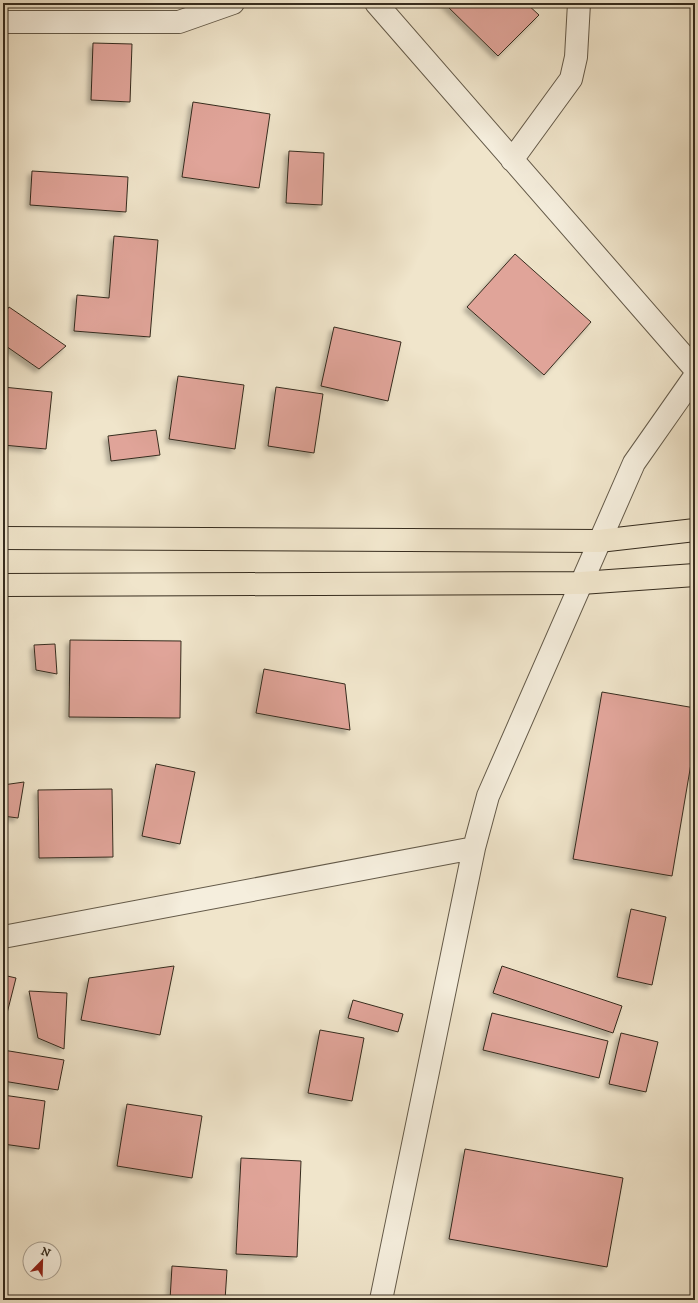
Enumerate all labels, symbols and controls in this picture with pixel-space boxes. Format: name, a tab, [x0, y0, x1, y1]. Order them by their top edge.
north arrow	[22, 1241, 62, 1281]
text: N	[39, 1245, 52, 1261]

